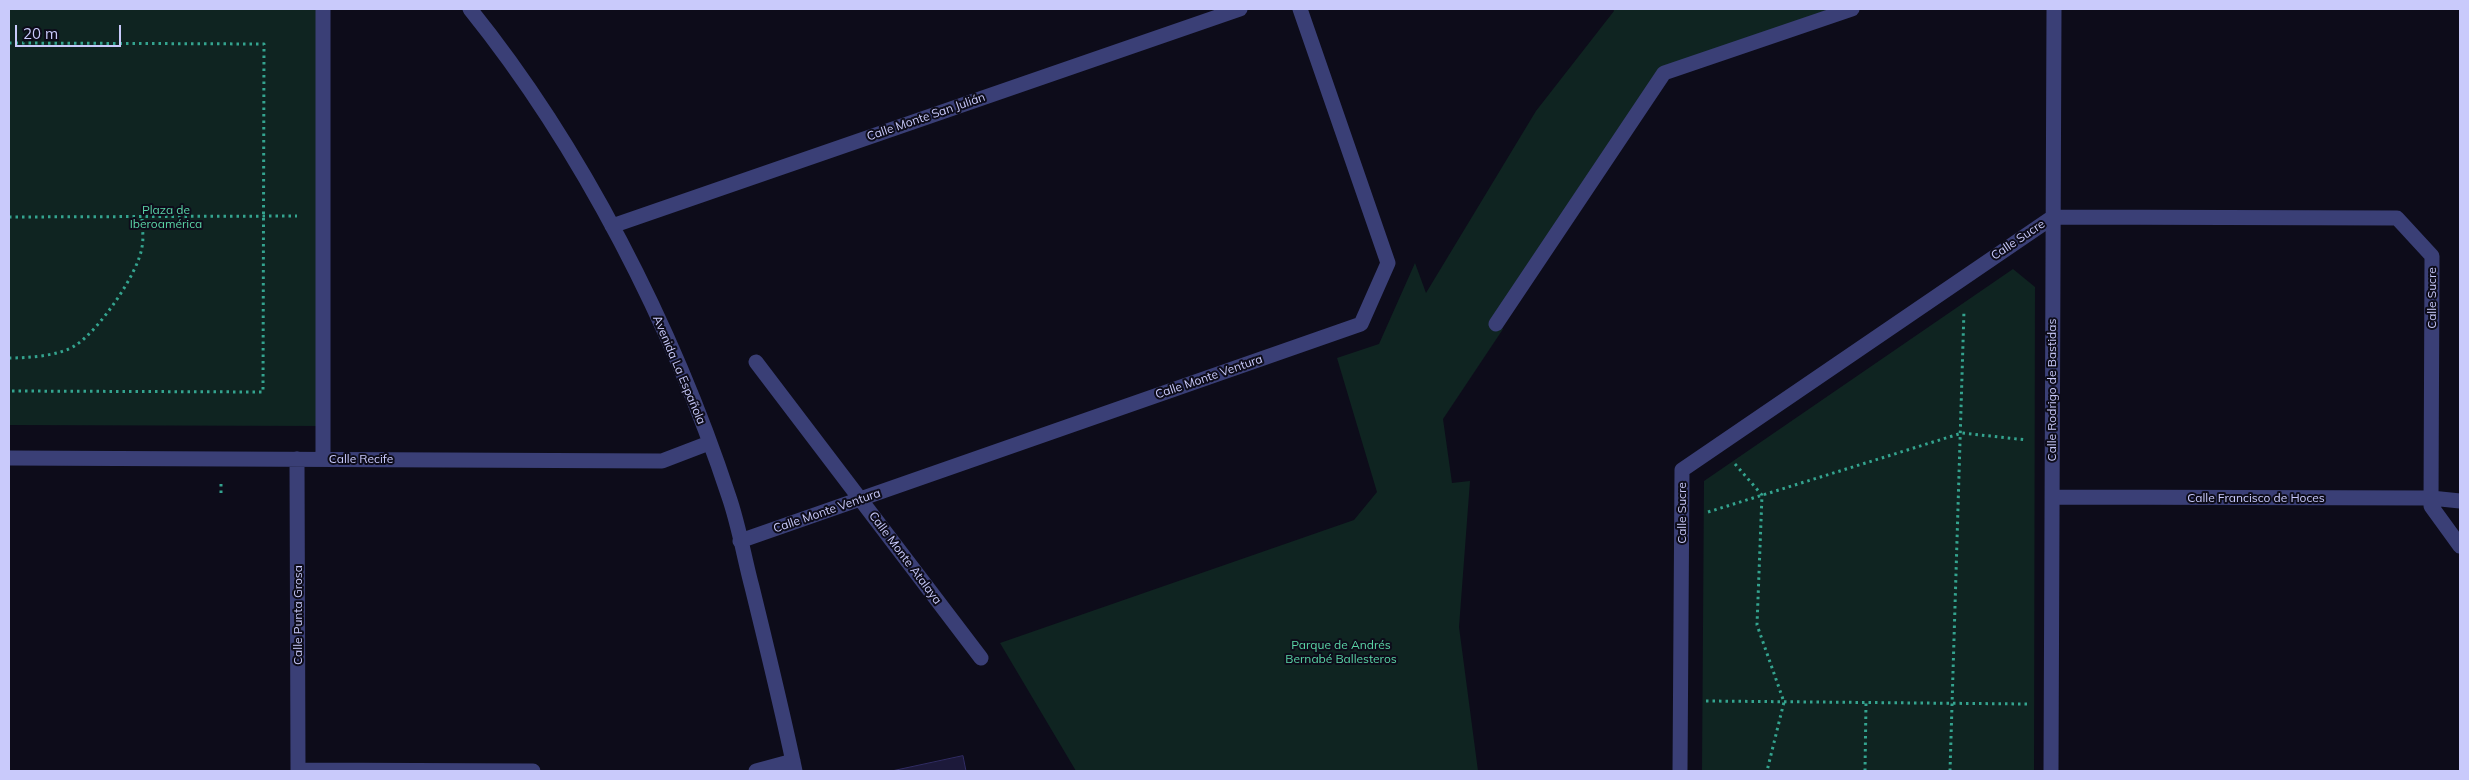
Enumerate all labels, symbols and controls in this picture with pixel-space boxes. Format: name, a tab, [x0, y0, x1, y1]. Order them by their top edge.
scale bar	[18, 15, 124, 47]
text: 20 m	[23, 24, 58, 43]
street label: Calle Monte San Julián	[865, 90, 987, 144]
park label: Plaza de Iberoamérica	[130, 203, 202, 231]
street label: Calle Sucre	[1988, 217, 2048, 263]
street label: Calle Sucre	[2425, 267, 2439, 329]
street label: Avenida La Española	[650, 313, 708, 427]
street label: Calle Rodrigo de Bastidas	[2045, 319, 2059, 461]
street label: Calle Monte Ventura	[1154, 352, 1264, 402]
street label: Calle Recife	[329, 452, 393, 466]
street label: Calle Sucre	[1675, 482, 1689, 544]
street label: Calle Monte Ventura	[772, 486, 882, 536]
street label: Calle Francisco de Hoces	[2187, 491, 2325, 505]
street label: Calle Monte Atalaya	[866, 509, 944, 607]
street label: Calle Punta Grosa	[291, 565, 305, 665]
park label: Parque de Andrés Bernabé Ballesteros	[1285, 638, 1397, 666]

